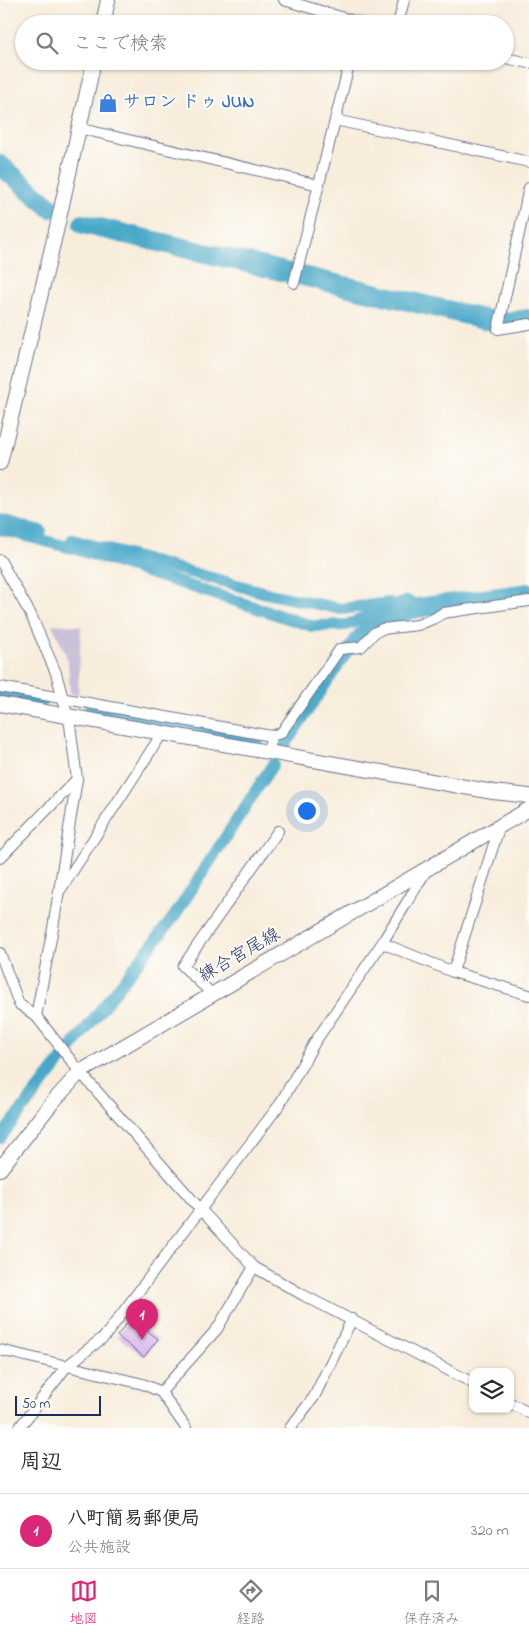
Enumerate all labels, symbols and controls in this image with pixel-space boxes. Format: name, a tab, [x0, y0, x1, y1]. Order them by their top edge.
search box	[15, 15, 514, 70]
icon: search	[33, 29, 61, 57]
text: ここで検索	[73, 31, 168, 58]
place label: サロン ドゥ JUN	[123, 90, 254, 116]
shop icon: サロン ドゥ JUN	[97, 92, 119, 114]
your location	[294, 798, 320, 824]
street label: 練合宮尾線	[195, 922, 285, 990]
pin: 1	[126, 1299, 158, 1340]
map controls	[469, 1368, 514, 1413]
button: layers	[469, 1368, 514, 1413]
scale bar	[15, 1393, 101, 1416]
text: 50 m	[22, 1394, 50, 1415]
text: 周辺	[20, 1448, 62, 1478]
text: 八町簡易郵便局	[67, 1506, 200, 1533]
text: 1	[33, 1519, 39, 1543]
text: 320 m	[471, 1519, 509, 1543]
text: 公共施設	[67, 1536, 131, 1560]
tab: 地図	[70, 1577, 98, 1630]
tab: 経路	[237, 1577, 265, 1630]
tab: 保存済み	[404, 1577, 460, 1630]

